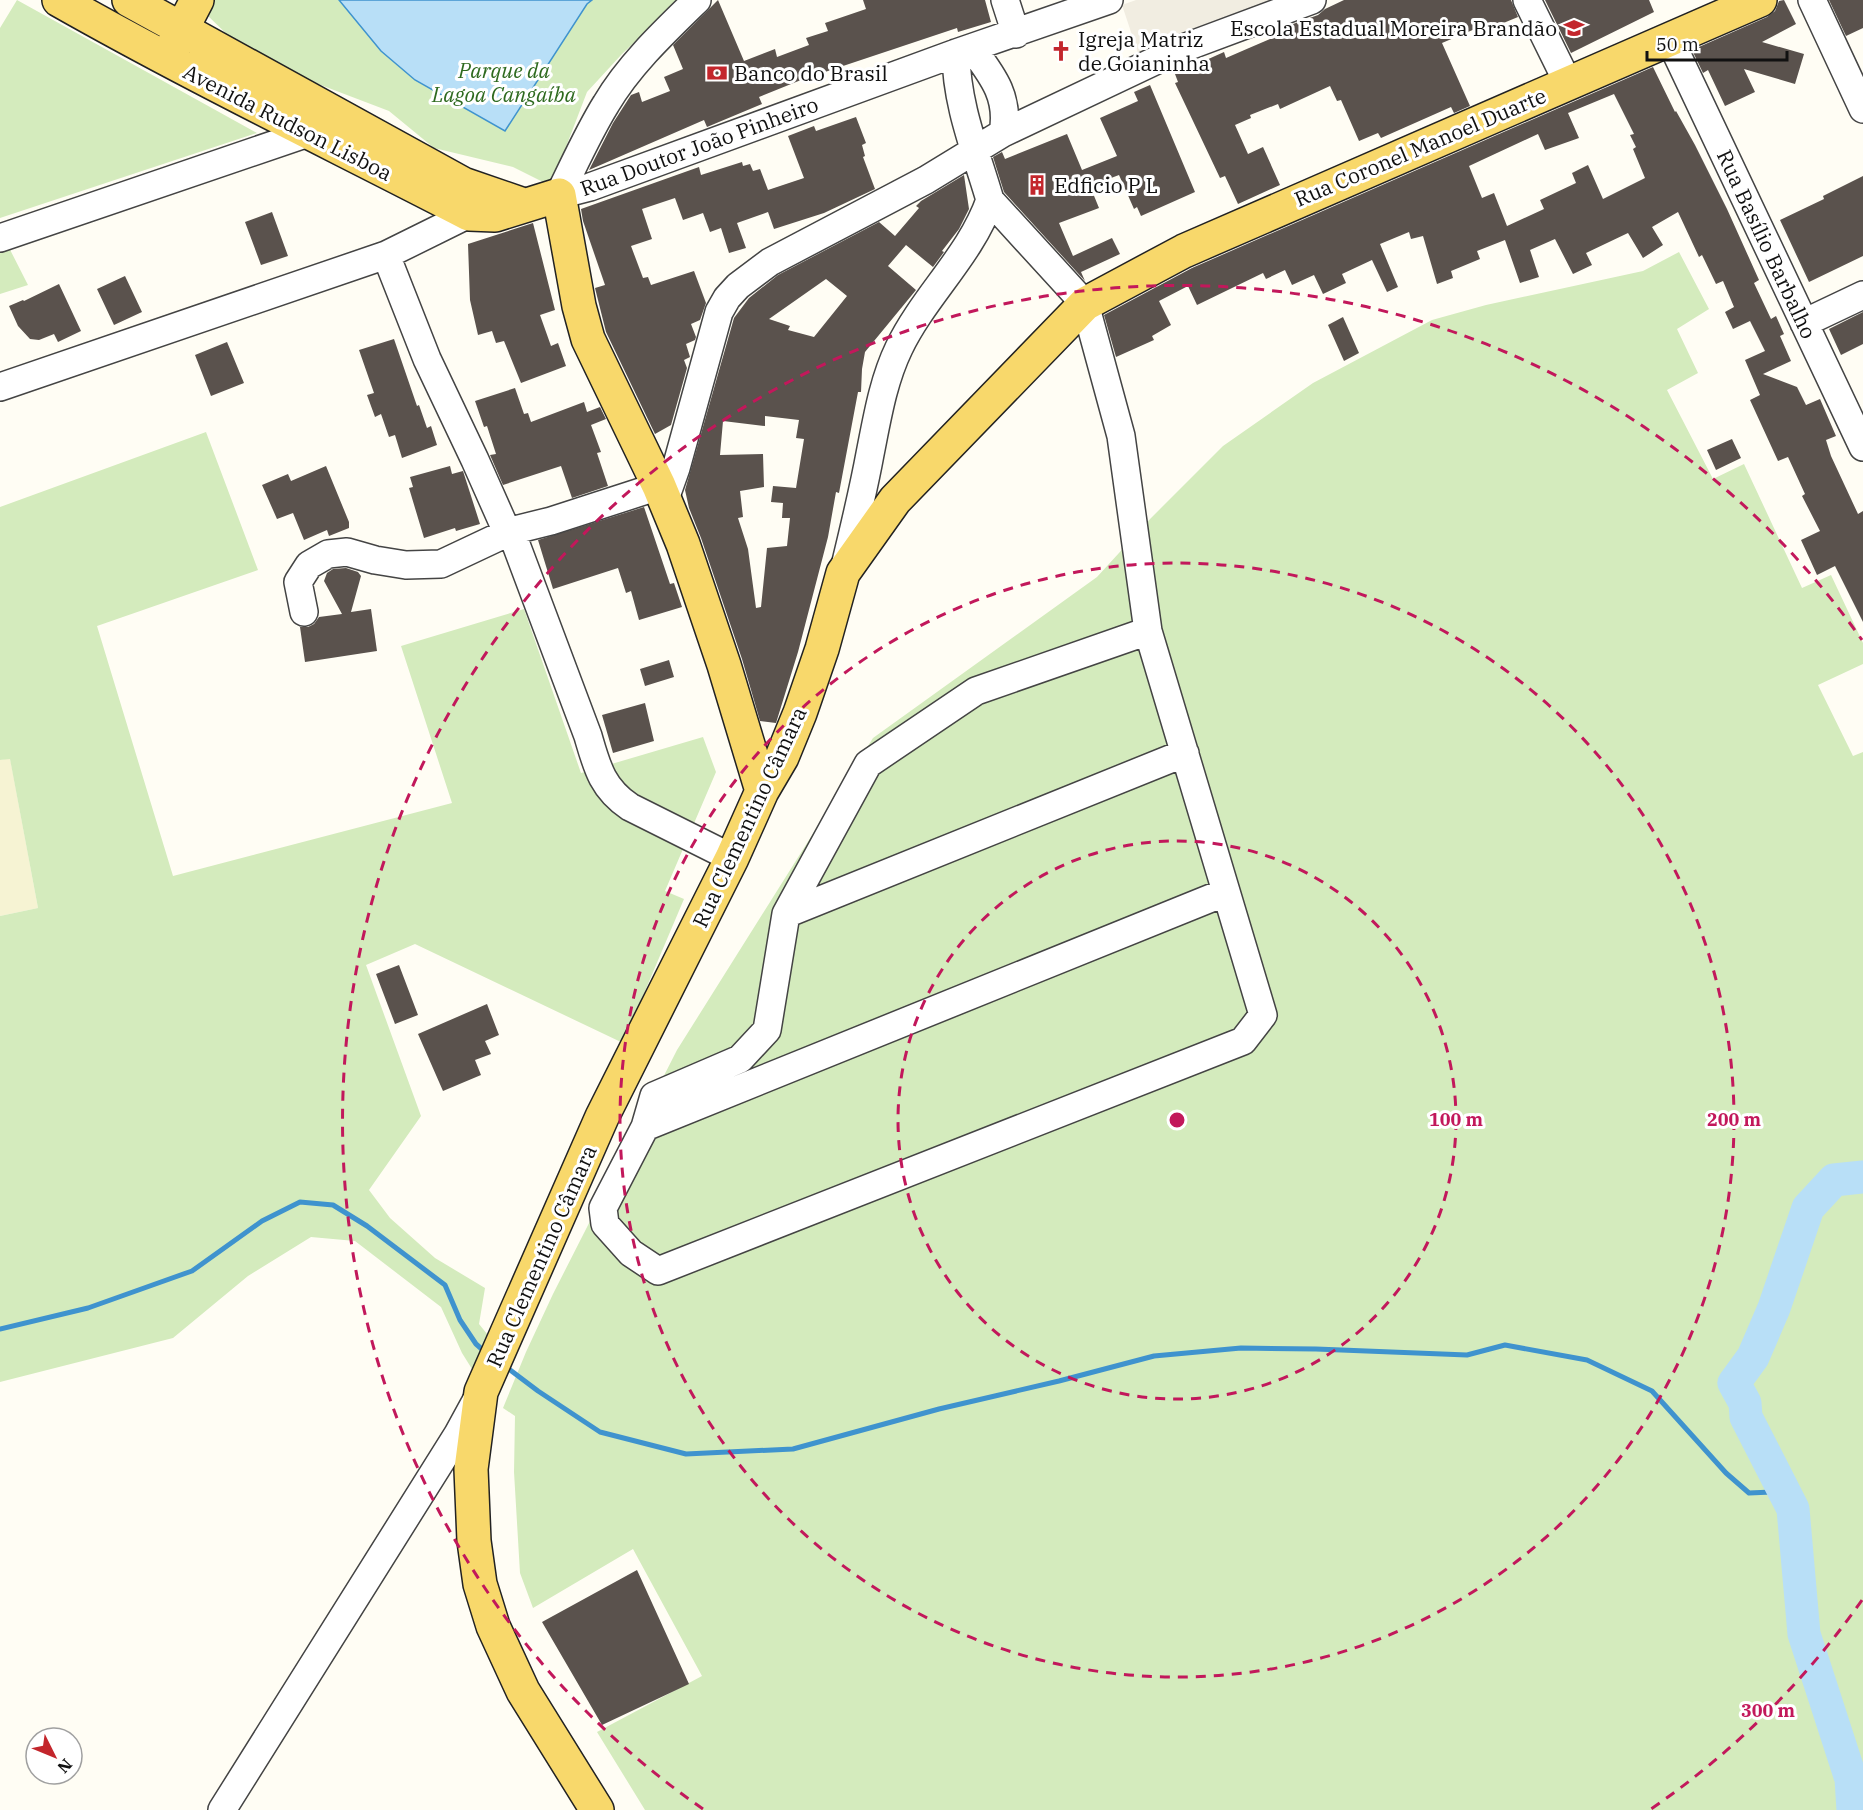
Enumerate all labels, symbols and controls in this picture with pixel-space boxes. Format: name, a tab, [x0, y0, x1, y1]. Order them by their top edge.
place label: Escola Estadual Moreira Brandão	[1230, 14, 1557, 42]
school or university icon: Escola Estadual Moreira Brandão	[1562, 16, 1586, 40]
scale bar	[1647, 24, 1786, 62]
place label: Igreja Matriz de Goianinha	[1078, 25, 1210, 77]
text: 50 m	[1656, 33, 1699, 56]
church icon: Igreja Matriz de Goianinha	[1049, 39, 1073, 63]
park label: Parque da Lagoa Cangaíba	[431, 56, 576, 108]
street label: Avenida Rudson Lisboa	[179, 57, 397, 187]
place label: Banco do Brasil	[734, 59, 888, 87]
bank icon: Banco do Brasil	[705, 61, 729, 85]
street label: Rua Coronel Manoel Duarte	[1290, 81, 1550, 213]
street label: Rua Doutor João Pinheiro	[576, 90, 822, 202]
street label: Rua Basílio Barbalho	[1711, 145, 1823, 343]
place label: Edficio P L	[1054, 171, 1158, 199]
building icon: Edficio P L	[1025, 173, 1049, 197]
street label: Rua Clementino Câmara	[685, 702, 813, 932]
text: 100 m	[1429, 1108, 1484, 1131]
text: 200 m	[1707, 1108, 1762, 1131]
centre of rings	[1167, 1110, 1187, 1130]
street label: Rua Clementino Câmara	[479, 1140, 603, 1372]
text: 300 m	[1741, 1699, 1796, 1722]
north arrow	[24, 1726, 84, 1786]
text: N	[53, 1755, 77, 1778]

